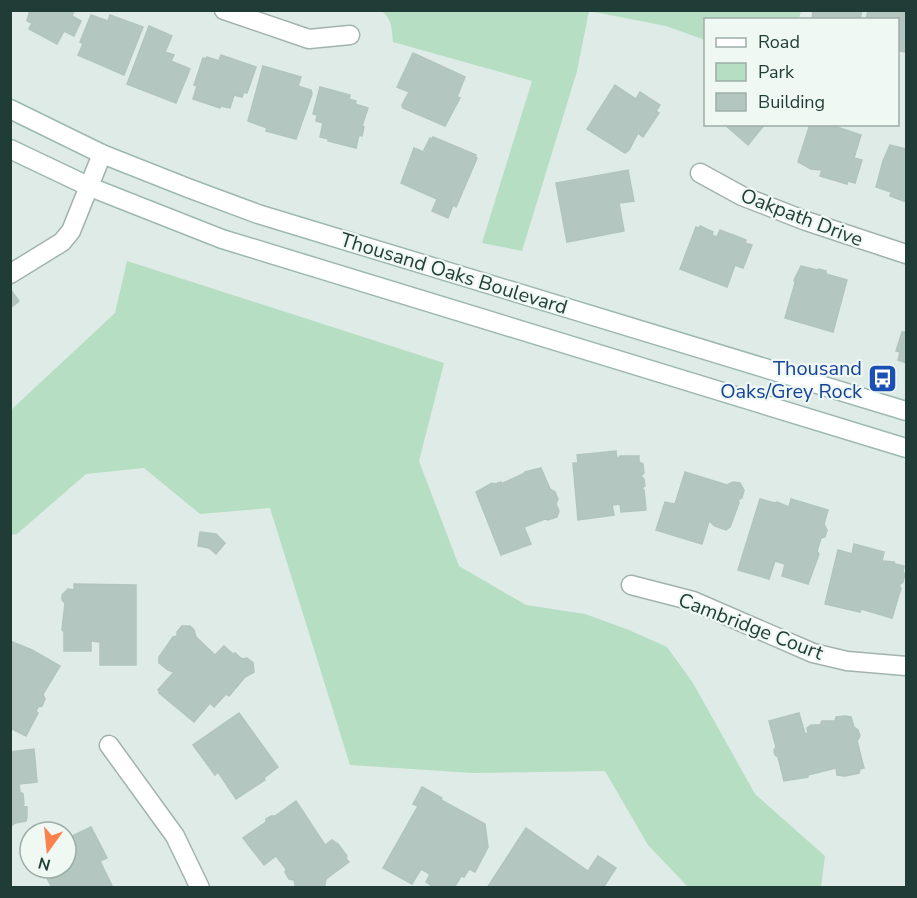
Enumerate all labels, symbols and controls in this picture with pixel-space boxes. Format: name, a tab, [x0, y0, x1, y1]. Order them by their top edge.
legend	[704, 18, 899, 126]
text: Road	[758, 30, 800, 54]
text: Park	[758, 60, 795, 84]
text: Building	[758, 90, 825, 114]
street label: Oakpath Drive	[737, 182, 867, 253]
street label: Thousand Oaks Boulevard	[337, 226, 571, 321]
place label: Thousand Oaks/Grey Rock	[720, 355, 863, 405]
bus stop icon: Thousand Oaks/Grey Rock	[867, 363, 899, 395]
street label: Cambridge Court	[674, 586, 828, 667]
north arrow	[18, 820, 78, 880]
text: N	[36, 851, 53, 876]

